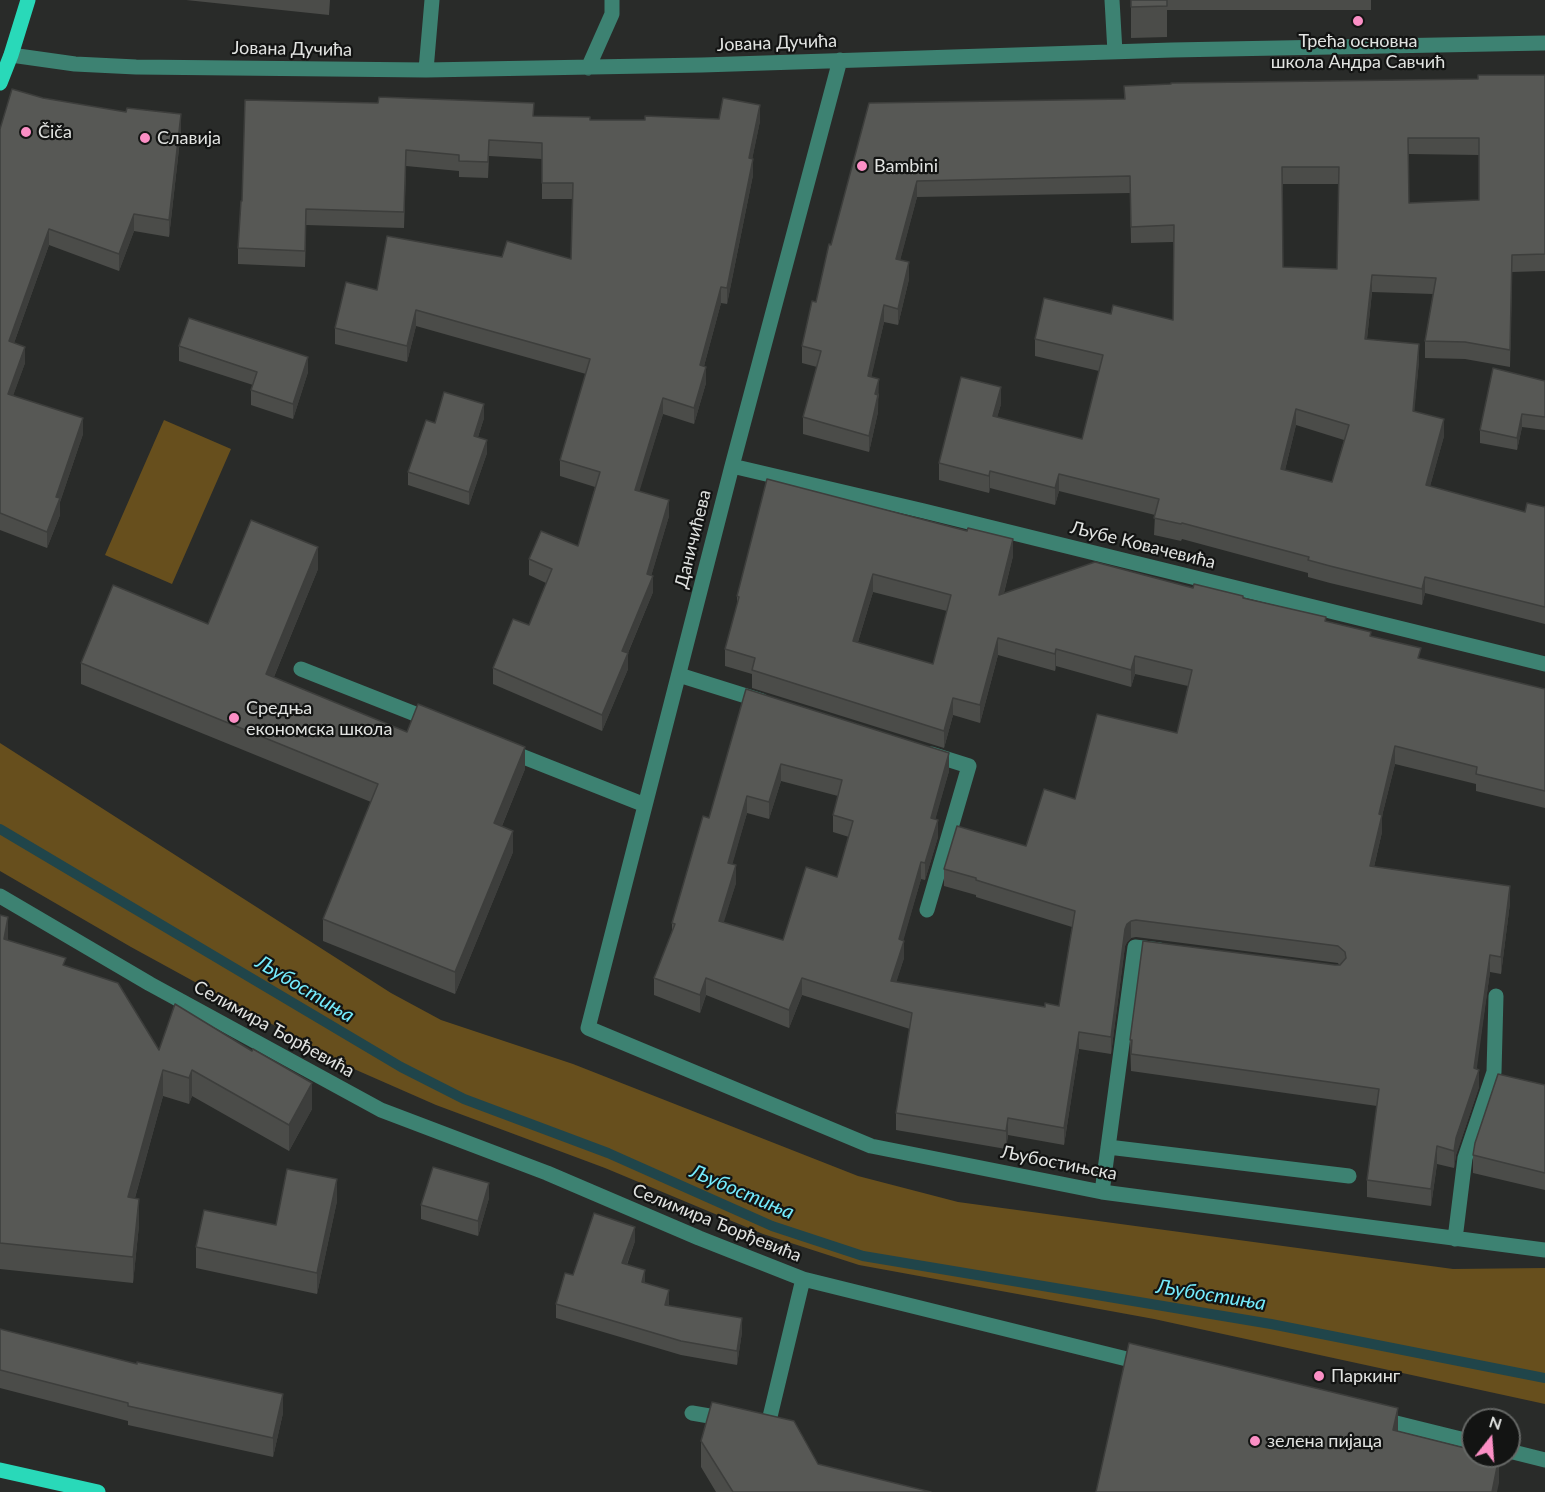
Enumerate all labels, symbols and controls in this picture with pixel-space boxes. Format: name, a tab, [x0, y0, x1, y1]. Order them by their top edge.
marker: Трећа основна школа Андра Савчић	[1351, 14, 1365, 28]
street label: Јована Дучића	[717, 30, 837, 56]
place label: Трећа основна школа Андра Савчић	[1271, 30, 1445, 72]
street label: Јована Дучића	[232, 37, 352, 61]
place label: Čiča	[38, 121, 72, 143]
marker: Čiča	[19, 125, 33, 139]
place label: Славија	[157, 127, 221, 149]
marker: Славија	[138, 131, 152, 145]
place label: Bambini	[874, 155, 938, 177]
marker: Bambini	[855, 159, 869, 173]
street label: Даничићева	[670, 488, 716, 590]
street label: Љубе Ковачевића	[1068, 517, 1218, 573]
place label: Средња економска школа	[246, 697, 392, 740]
marker: Средња економска школа	[227, 711, 241, 725]
water label: Љубостиња	[251, 950, 359, 1028]
street label: Селимира Ђорђевића	[190, 976, 358, 1082]
street label: Љубостињска	[999, 1141, 1119, 1185]
water label: Љубостиња	[686, 1159, 798, 1225]
street label: Селимира Ђорђевића	[629, 1179, 805, 1267]
water label: Љубостиња	[1155, 1275, 1267, 1315]
place label: Паркинг	[1331, 1365, 1400, 1387]
marker: Паркинг	[1312, 1369, 1326, 1383]
north arrow	[1461, 1408, 1521, 1468]
text: N	[1487, 1411, 1504, 1433]
place label: зелена пијаца	[1267, 1430, 1382, 1452]
marker: зелена пијаца	[1248, 1434, 1262, 1448]

